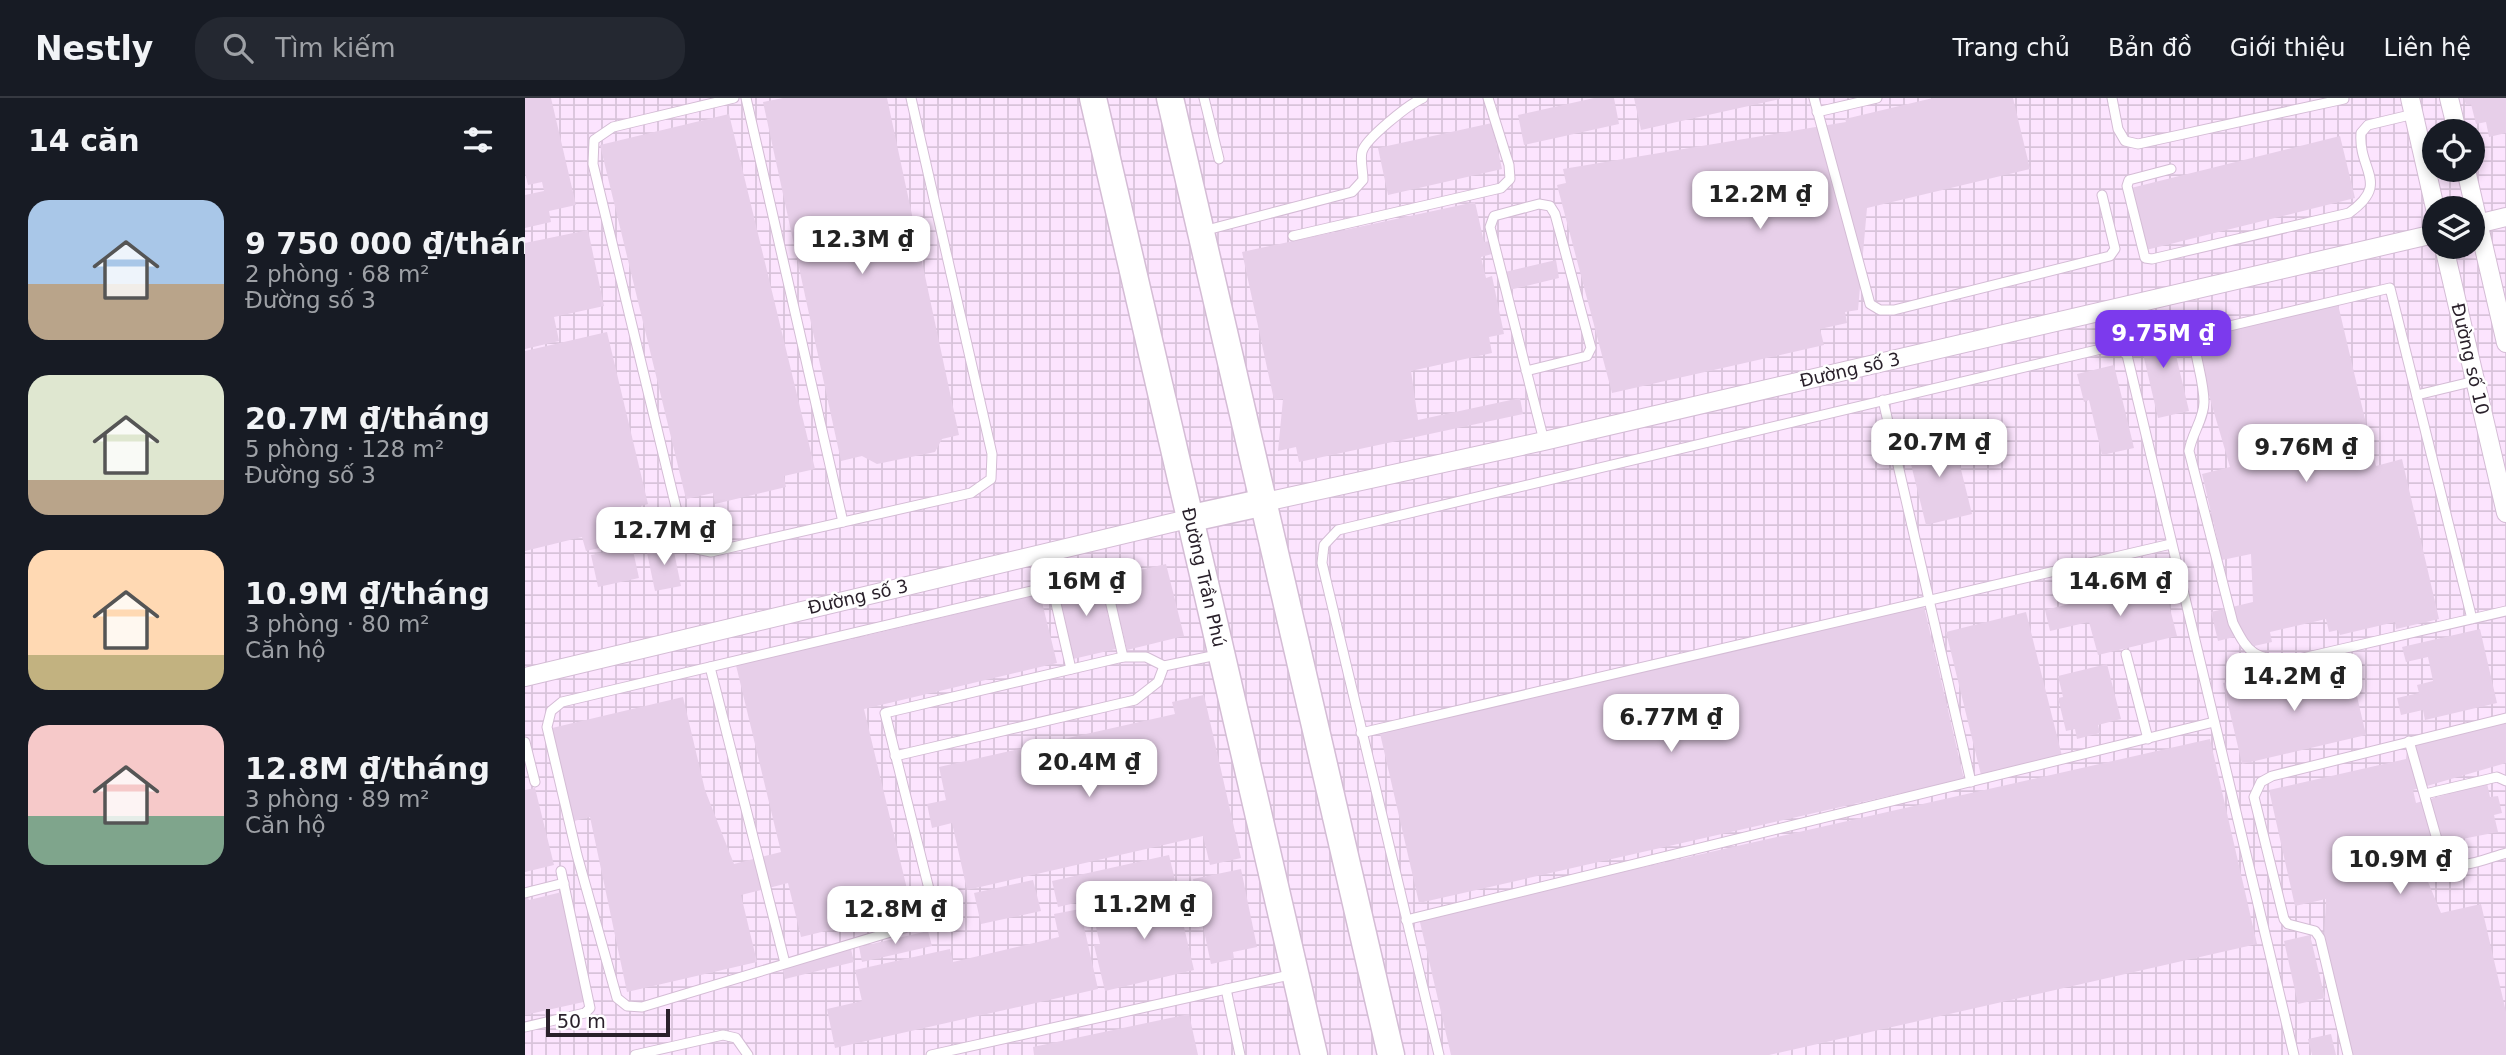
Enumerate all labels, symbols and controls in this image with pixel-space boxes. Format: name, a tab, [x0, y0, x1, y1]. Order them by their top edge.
search box	[195, 17, 685, 80]
text: Nestly	[35, 29, 153, 68]
icon: search	[219, 29, 257, 67]
text: Tìm kiếm	[275, 33, 396, 63]
text: Trang chủ	[1953, 34, 2070, 62]
text: Bản đồ	[2108, 34, 2192, 62]
text: Giới thiệu	[2230, 34, 2345, 62]
text: Liên hệ	[2383, 34, 2471, 62]
map controls	[2422, 119, 2485, 259]
button: locate	[2422, 119, 2485, 182]
icon: filters	[459, 121, 497, 159]
text: 14 căn	[28, 123, 140, 158]
pin: 12.2M ₫	[1695, 172, 1825, 231]
text: 12.2M ₫	[1708, 181, 1812, 207]
button: layers	[2422, 196, 2485, 259]
pin: 12.3M ₫	[797, 216, 927, 276]
text: 9 750 000 ₫/tháng	[245, 226, 553, 261]
text: 12.3M ₫	[810, 226, 914, 252]
icon: home	[84, 228, 168, 312]
text: 2 phòng · 68 m²	[245, 261, 430, 287]
text: Đường số 3	[245, 287, 376, 313]
street label: Đường số 10	[2447, 301, 2494, 417]
pin: 9.75M ₫	[2098, 310, 2228, 370]
text: 9.75M ₫	[2111, 320, 2215, 346]
street label: Đường số 3	[1798, 348, 1902, 391]
text: 20.7M ₫/tháng	[245, 401, 490, 436]
icon: home	[84, 403, 168, 487]
pin: 20.7M ₫	[1874, 420, 2004, 479]
pin: 9.76M ₫	[2241, 424, 2371, 484]
text: 20.7M ₫	[1887, 429, 1991, 455]
text: 9.76M ₫	[2254, 434, 2358, 460]
text: 5 phòng · 128 m²	[245, 436, 444, 462]
text: Đường số 3	[245, 462, 376, 488]
street label: Đường Trần Phú	[1178, 505, 1230, 649]
pin: 12.7M ₫	[599, 508, 729, 567]
text: 12.7M ₫	[612, 517, 716, 543]
pin: 16M ₫	[1037, 559, 1135, 618]
pin: 14.6M ₫	[2055, 559, 2185, 618]
text: 16M ₫	[1047, 568, 1125, 594]
text: 14.6M ₫	[2068, 568, 2172, 594]
street label: Đường số 3	[806, 575, 910, 618]
text: 10.9M ₫/tháng	[245, 576, 490, 611]
icon: home	[84, 578, 168, 662]
text: 3 phòng · 80 m²	[245, 611, 430, 637]
text: Căn hộ	[245, 637, 326, 663]
pin: 14.2M ₫	[2229, 654, 2359, 713]
text: 14.2M ₫	[2242, 663, 2346, 689]
pin: 6.77M ₫	[1606, 694, 1736, 754]
text: 6.77M ₫	[1619, 704, 1723, 730]
pin: 20.4M ₫	[1024, 740, 1154, 799]
text: 20.4M ₫	[1037, 749, 1141, 775]
text: 12.8M ₫/tháng	[245, 751, 490, 786]
icon: home	[84, 753, 168, 837]
text: 3 phòng · 89 m²	[245, 786, 430, 812]
text: Căn hộ	[245, 812, 326, 838]
pin: 10.9M ₫	[2335, 836, 2465, 896]
text: 10.9M ₫	[2348, 846, 2452, 872]
pin: 11.2M ₫	[1079, 882, 1209, 941]
pin: 12.8M ₫	[830, 886, 960, 946]
text: 11.2M ₫	[1092, 891, 1196, 917]
text: 12.8M ₫	[843, 896, 947, 922]
scale bar	[546, 1006, 670, 1038]
text: 50 m	[557, 1010, 606, 1032]

